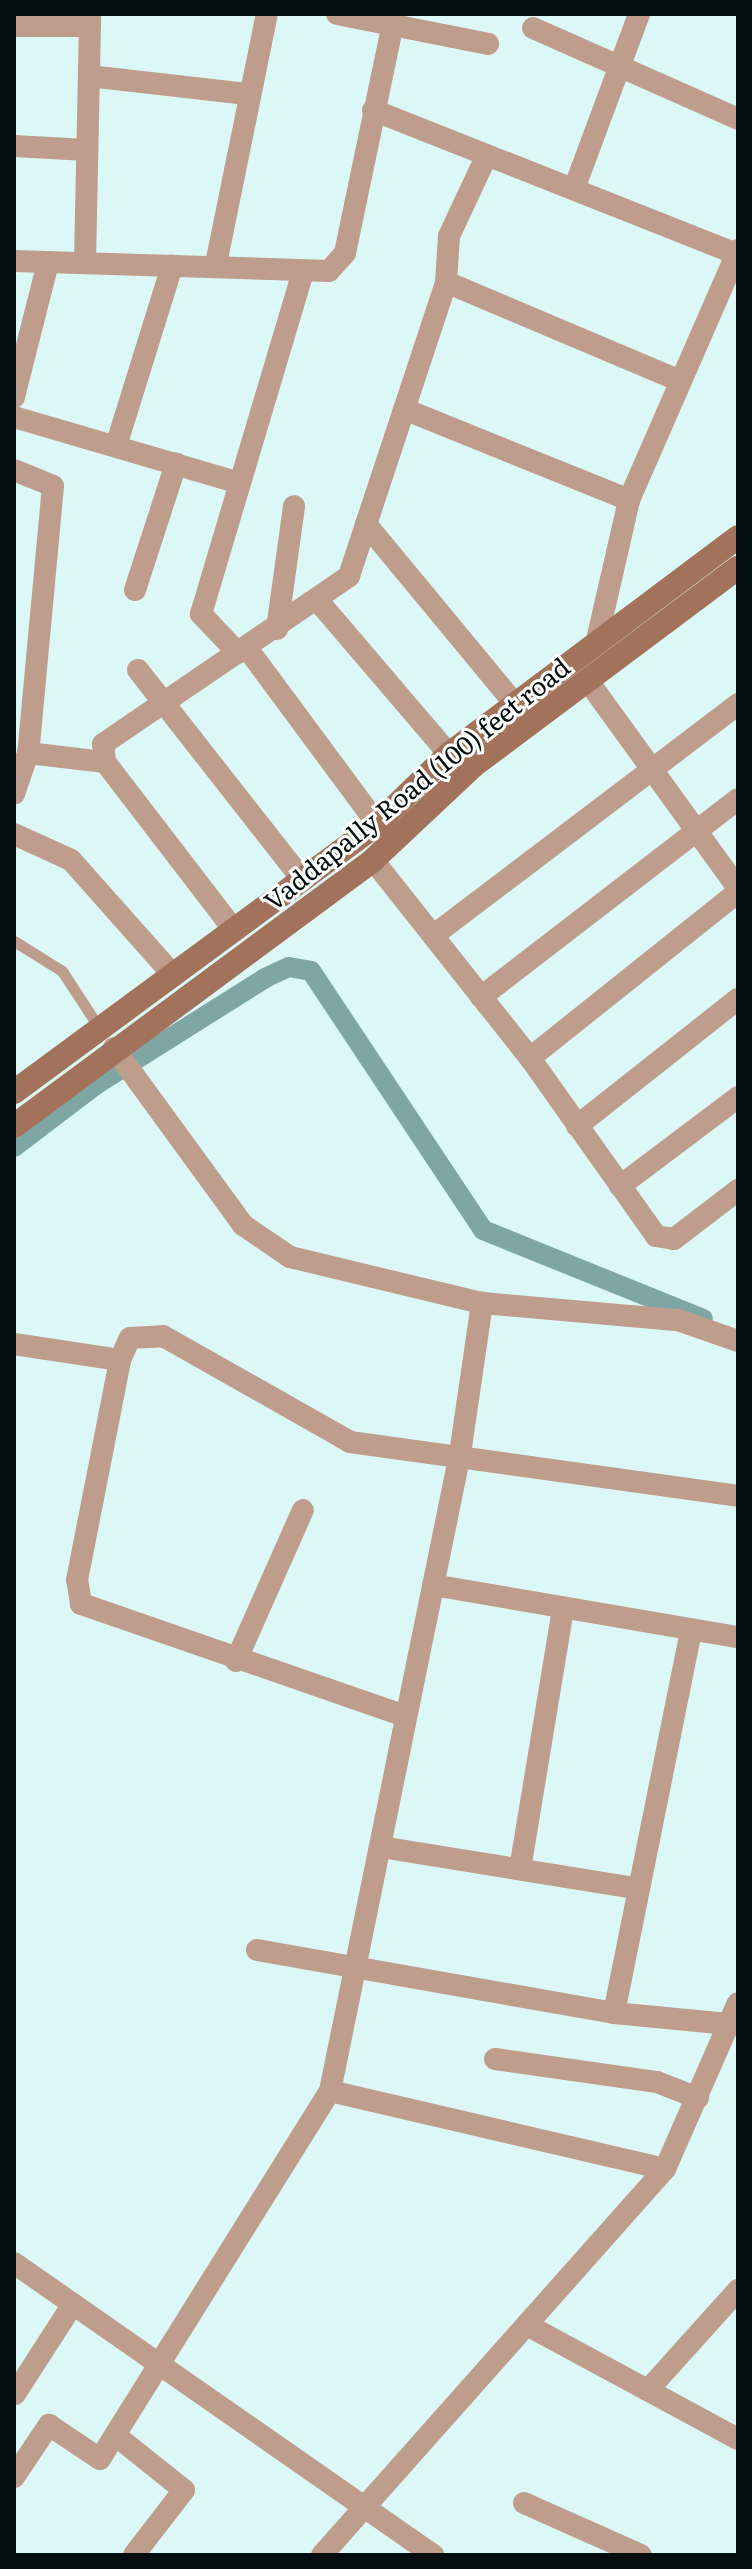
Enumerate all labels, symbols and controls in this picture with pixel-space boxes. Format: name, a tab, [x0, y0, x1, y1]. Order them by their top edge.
street label: Vaddapally Road (100) feet road	[257, 650, 575, 916]

